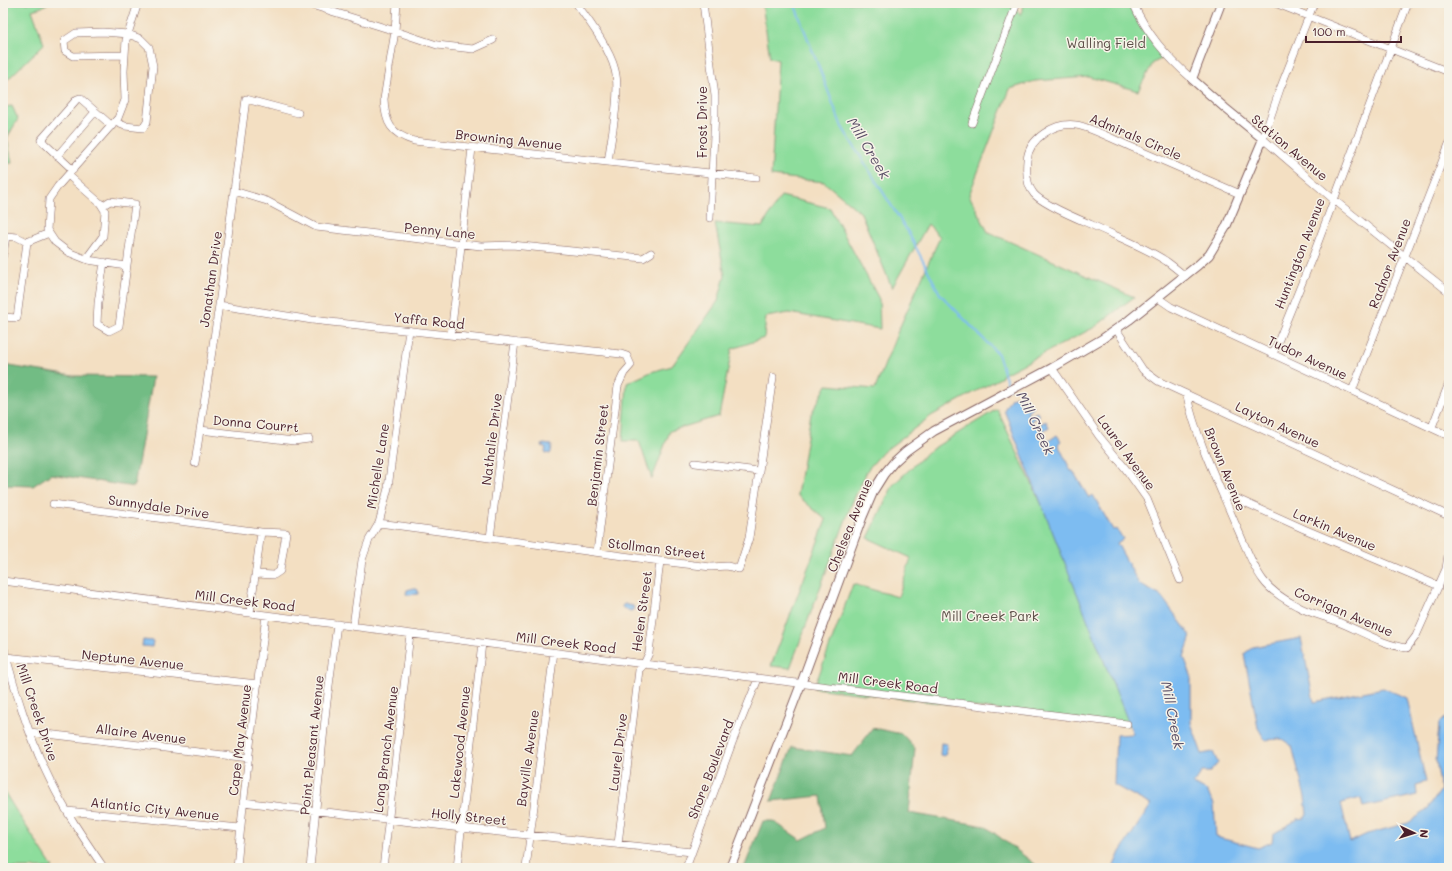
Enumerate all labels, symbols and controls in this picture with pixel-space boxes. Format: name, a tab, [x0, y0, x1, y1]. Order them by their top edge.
scale bar	[1306, 18, 1401, 44]
text: 100 m	[1312, 23, 1346, 39]
park label: Walling Field	[1066, 34, 1146, 51]
street label: Frost Drive	[693, 86, 710, 158]
street label: Admirals Circle	[1087, 109, 1185, 163]
street label: Station Avenue	[1248, 110, 1332, 184]
water label: Mill Creek	[843, 114, 895, 183]
street label: Browning Avenue	[455, 125, 563, 153]
street label: Huntington Avenue	[1270, 195, 1328, 311]
street label: Radnor Avenue	[1364, 215, 1414, 311]
street label: Penny Lane	[404, 218, 476, 242]
street label: Jonathan Drive	[195, 230, 225, 328]
street label: Yaffa Road	[393, 308, 465, 332]
street label: Tudor Avenue	[1265, 331, 1351, 383]
water label: Mill Creek	[1012, 388, 1060, 459]
street label: Nathalie Drive	[477, 392, 505, 486]
street label: Layton Avenue	[1233, 397, 1323, 451]
street label: Benjamin Street	[582, 403, 612, 507]
street label: Donna Courrt	[212, 411, 300, 435]
street label: Laurel Avenue	[1094, 411, 1160, 493]
street label: Michelle Lane	[362, 422, 392, 510]
street label: Brown Avenue	[1201, 425, 1251, 513]
street label: Chelsea Avenue	[822, 476, 876, 574]
street label: Sunnydale Drive	[107, 490, 211, 522]
street label: Larkin Avenue	[1291, 504, 1379, 554]
street label: Stollman Street	[607, 534, 707, 562]
street label: Helen Street	[627, 569, 655, 652]
street label: Corrigan Avenue	[1292, 582, 1396, 640]
street label: Mill Creek Road	[194, 585, 296, 615]
park label: Mill Creek Park	[941, 607, 1039, 624]
street label: Mill Creek Road	[515, 627, 617, 657]
street label: Neptune Avenue	[81, 645, 185, 673]
street label: Mill Creek Drive	[13, 661, 63, 763]
street label: Mill Creek Road	[837, 667, 939, 697]
street label: Point Pleasant Avenue	[295, 674, 327, 816]
water label: Mill Creek	[1157, 679, 1189, 751]
street label: Cape May Avenue	[224, 683, 254, 797]
street label: Long Branch Avenue	[369, 685, 401, 813]
street label: Lakewood Avenue	[445, 685, 473, 799]
street label: Bayville Avenue	[512, 709, 542, 807]
street label: Laurel Drive	[604, 712, 630, 792]
street label: Shore Boulevard	[683, 717, 737, 821]
street label: Allaire Avenue	[95, 719, 187, 747]
street label: Atlantic City Avenue	[90, 793, 220, 823]
street label: Holly Street	[430, 804, 508, 828]
north arrow	[1394, 813, 1434, 853]
text: N	[1417, 829, 1432, 838]

